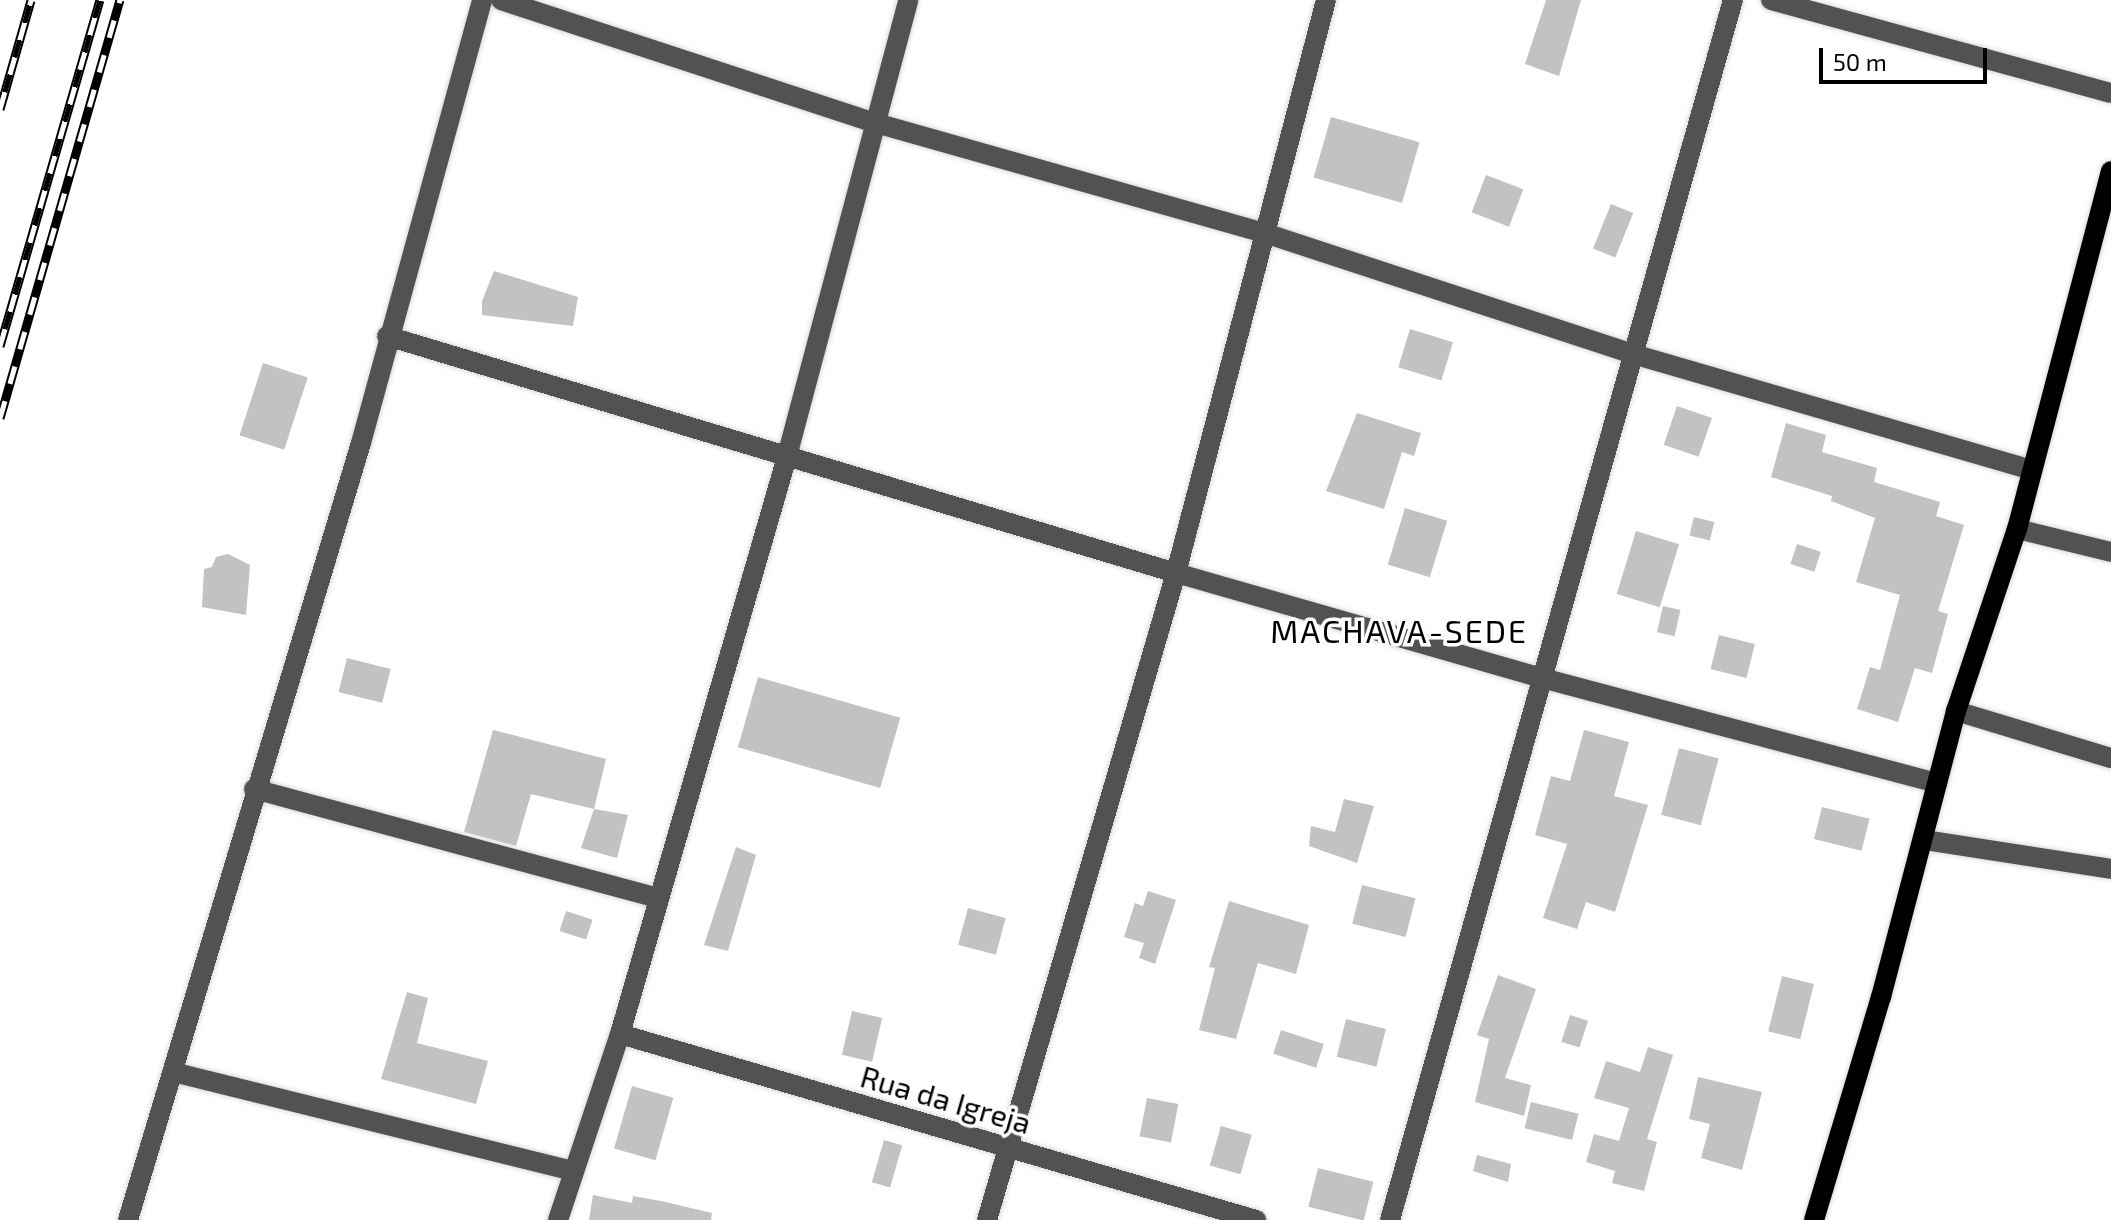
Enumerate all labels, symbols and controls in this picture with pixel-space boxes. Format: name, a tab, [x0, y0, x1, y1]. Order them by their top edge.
scale bar	[1823, 32, 1991, 82]
text: 50 m	[1833, 47, 1887, 76]
district label: MACHAVA-SEDE	[1270, 611, 1528, 649]
street label: Rua da Igreja	[857, 1058, 1035, 1140]

